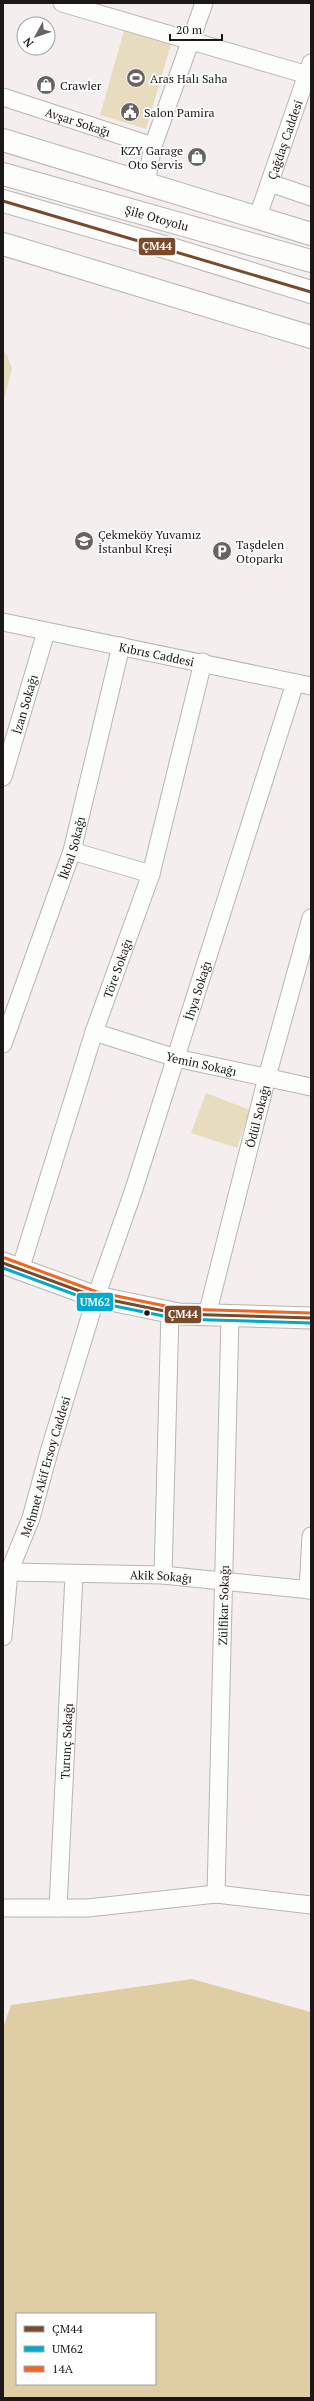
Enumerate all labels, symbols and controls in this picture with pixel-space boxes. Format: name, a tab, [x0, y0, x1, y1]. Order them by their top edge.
north arrow	[16, 16, 56, 56]
scale bar	[170, 16, 222, 42]
text: 20 m	[176, 22, 203, 37]
text: N	[20, 34, 36, 50]
sports icon: Aras Halı Saha	[125, 67, 147, 89]
place label: Aras Halı Saha	[150, 71, 228, 86]
shop icon: Crawler	[35, 74, 57, 96]
place label: Crawler	[60, 78, 102, 93]
street label: Çağdaş Caddesi	[264, 97, 305, 181]
public building icon: Salon Pamira	[119, 101, 141, 123]
street label: Avşar Sokağı	[44, 104, 113, 139]
place label: Salon Pamira	[144, 105, 215, 120]
place label: KZY Garage Oto Servis	[121, 143, 183, 172]
shop icon: KZY Garage Oto Servis	[186, 146, 208, 168]
street label: Şile Otoyolu	[123, 201, 191, 234]
line badge: ÇM44	[138, 237, 176, 256]
text: ÇM44	[142, 239, 173, 253]
place label: Çekmeköy Yuvamız İstanbul Kreşi	[98, 527, 201, 556]
school or university icon: Çekmeköy Yuvamız İstanbul Kreşi	[73, 530, 95, 552]
place label: Taşdelen Otoparkı	[236, 537, 284, 566]
parking icon: Taşdelen Otoparkı	[211, 540, 233, 562]
street label: Kıbrıs Caddesi	[118, 639, 196, 669]
street label: İzan Sokağı	[9, 672, 41, 736]
street label: İkbal Sokağı	[55, 814, 88, 881]
street label: Töre Sokağı	[99, 936, 135, 1000]
street label: İhya Sokağı	[181, 958, 214, 1022]
street label: Yemin Sokağı	[164, 1048, 239, 1078]
street label: Ödül Sokağı	[242, 1083, 272, 1149]
line badge: UM62	[76, 1292, 114, 1312]
text: UM62	[80, 1295, 110, 1309]
line badge: ÇM44	[164, 1305, 202, 1324]
text: ÇM44	[168, 1307, 199, 1321]
unlabelled marker	[142, 1308, 152, 1318]
street label: Mehmet Akif Ersoy Caddesi	[17, 1394, 73, 1539]
street label: Zülfikar Sokağı	[215, 1564, 231, 1645]
street label: Akik Sokağı	[130, 1567, 193, 1585]
street label: Turunç Sokağı	[57, 1702, 75, 1780]
legend	[16, 2313, 156, 2385]
text: ÇM44	[52, 2321, 84, 2336]
text: UM62	[52, 2341, 83, 2356]
text: 14A	[52, 2361, 74, 2376]

